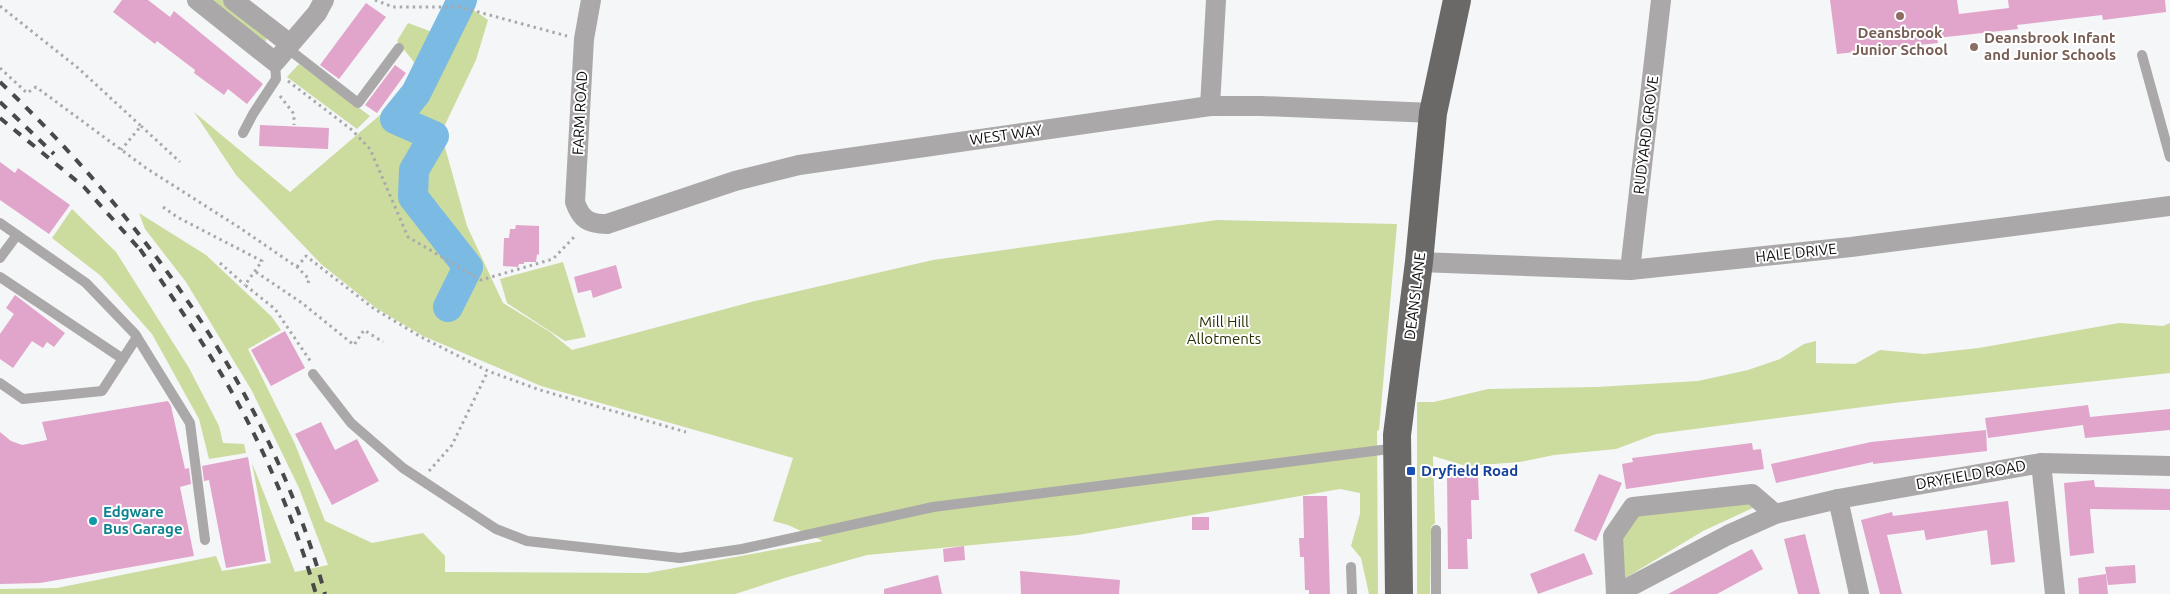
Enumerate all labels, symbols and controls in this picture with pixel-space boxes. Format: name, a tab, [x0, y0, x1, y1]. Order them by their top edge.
marker: Deansbrook Junior School	[1894, 10, 1906, 22]
place label: Deansbrook Junior School	[1852, 24, 1948, 58]
place label: Deansbrook Infant and Junior Schools	[1984, 29, 2116, 63]
marker: Deansbrook Infant and Junior Schools	[1968, 41, 1980, 53]
street label: FARM ROAD	[569, 71, 590, 155]
street label: RUDYARD GROVE	[1630, 75, 1661, 195]
street label: WEST WAY	[969, 121, 1044, 148]
street label: HALE DRIVE	[1755, 240, 1837, 265]
street label: DEANS LANE	[1401, 251, 1428, 341]
park label: Mill Hill Allotments	[1187, 313, 1261, 347]
street label: DRYFIELD ROAD	[1915, 456, 2027, 493]
place label: Dryfield Road	[1421, 462, 1518, 479]
marker: Dryfield Road	[1405, 465, 1417, 477]
place label: Edgware Bus Garage	[103, 503, 183, 537]
marker: Edgware Bus Garage	[87, 515, 99, 527]

